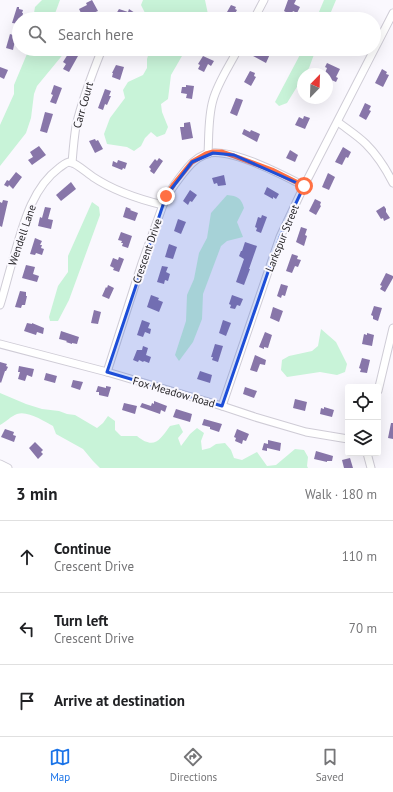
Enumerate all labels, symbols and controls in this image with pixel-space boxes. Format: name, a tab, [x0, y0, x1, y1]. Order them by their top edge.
search box	[12, 12, 381, 56]
icon: search	[26, 23, 48, 45]
text: Search here	[58, 25, 134, 44]
north arrow	[297, 68, 333, 104]
street label: Carr Court	[70, 80, 96, 130]
route start	[295, 177, 313, 195]
route end	[157, 187, 175, 205]
street label: Wendell Lane	[5, 202, 39, 267]
street label: Larkspur Street	[262, 202, 302, 274]
street label: Crescent Drive	[129, 216, 165, 285]
street label: Fox Meadow Road	[131, 374, 217, 410]
map controls	[345, 384, 381, 456]
button: locate	[345, 384, 381, 420]
button: layers	[345, 420, 381, 456]
text: 3 min	[16, 483, 57, 505]
text: Walk · 180 m	[305, 486, 377, 503]
text: Continue	[54, 539, 111, 558]
icon: ahead	[16, 546, 38, 568]
text: 110 m	[342, 548, 377, 565]
text: Crescent Drive	[54, 558, 134, 575]
text: Turn left	[54, 611, 108, 630]
icon: left	[16, 618, 38, 640]
text: 70 m	[349, 620, 377, 637]
text: Crescent Drive	[54, 630, 134, 647]
icon: arrive	[16, 690, 38, 712]
text: Arrive at destination	[54, 691, 185, 710]
tab: Map	[49, 746, 71, 784]
tab: Directions	[170, 746, 217, 784]
tab: Saved	[316, 746, 344, 784]

